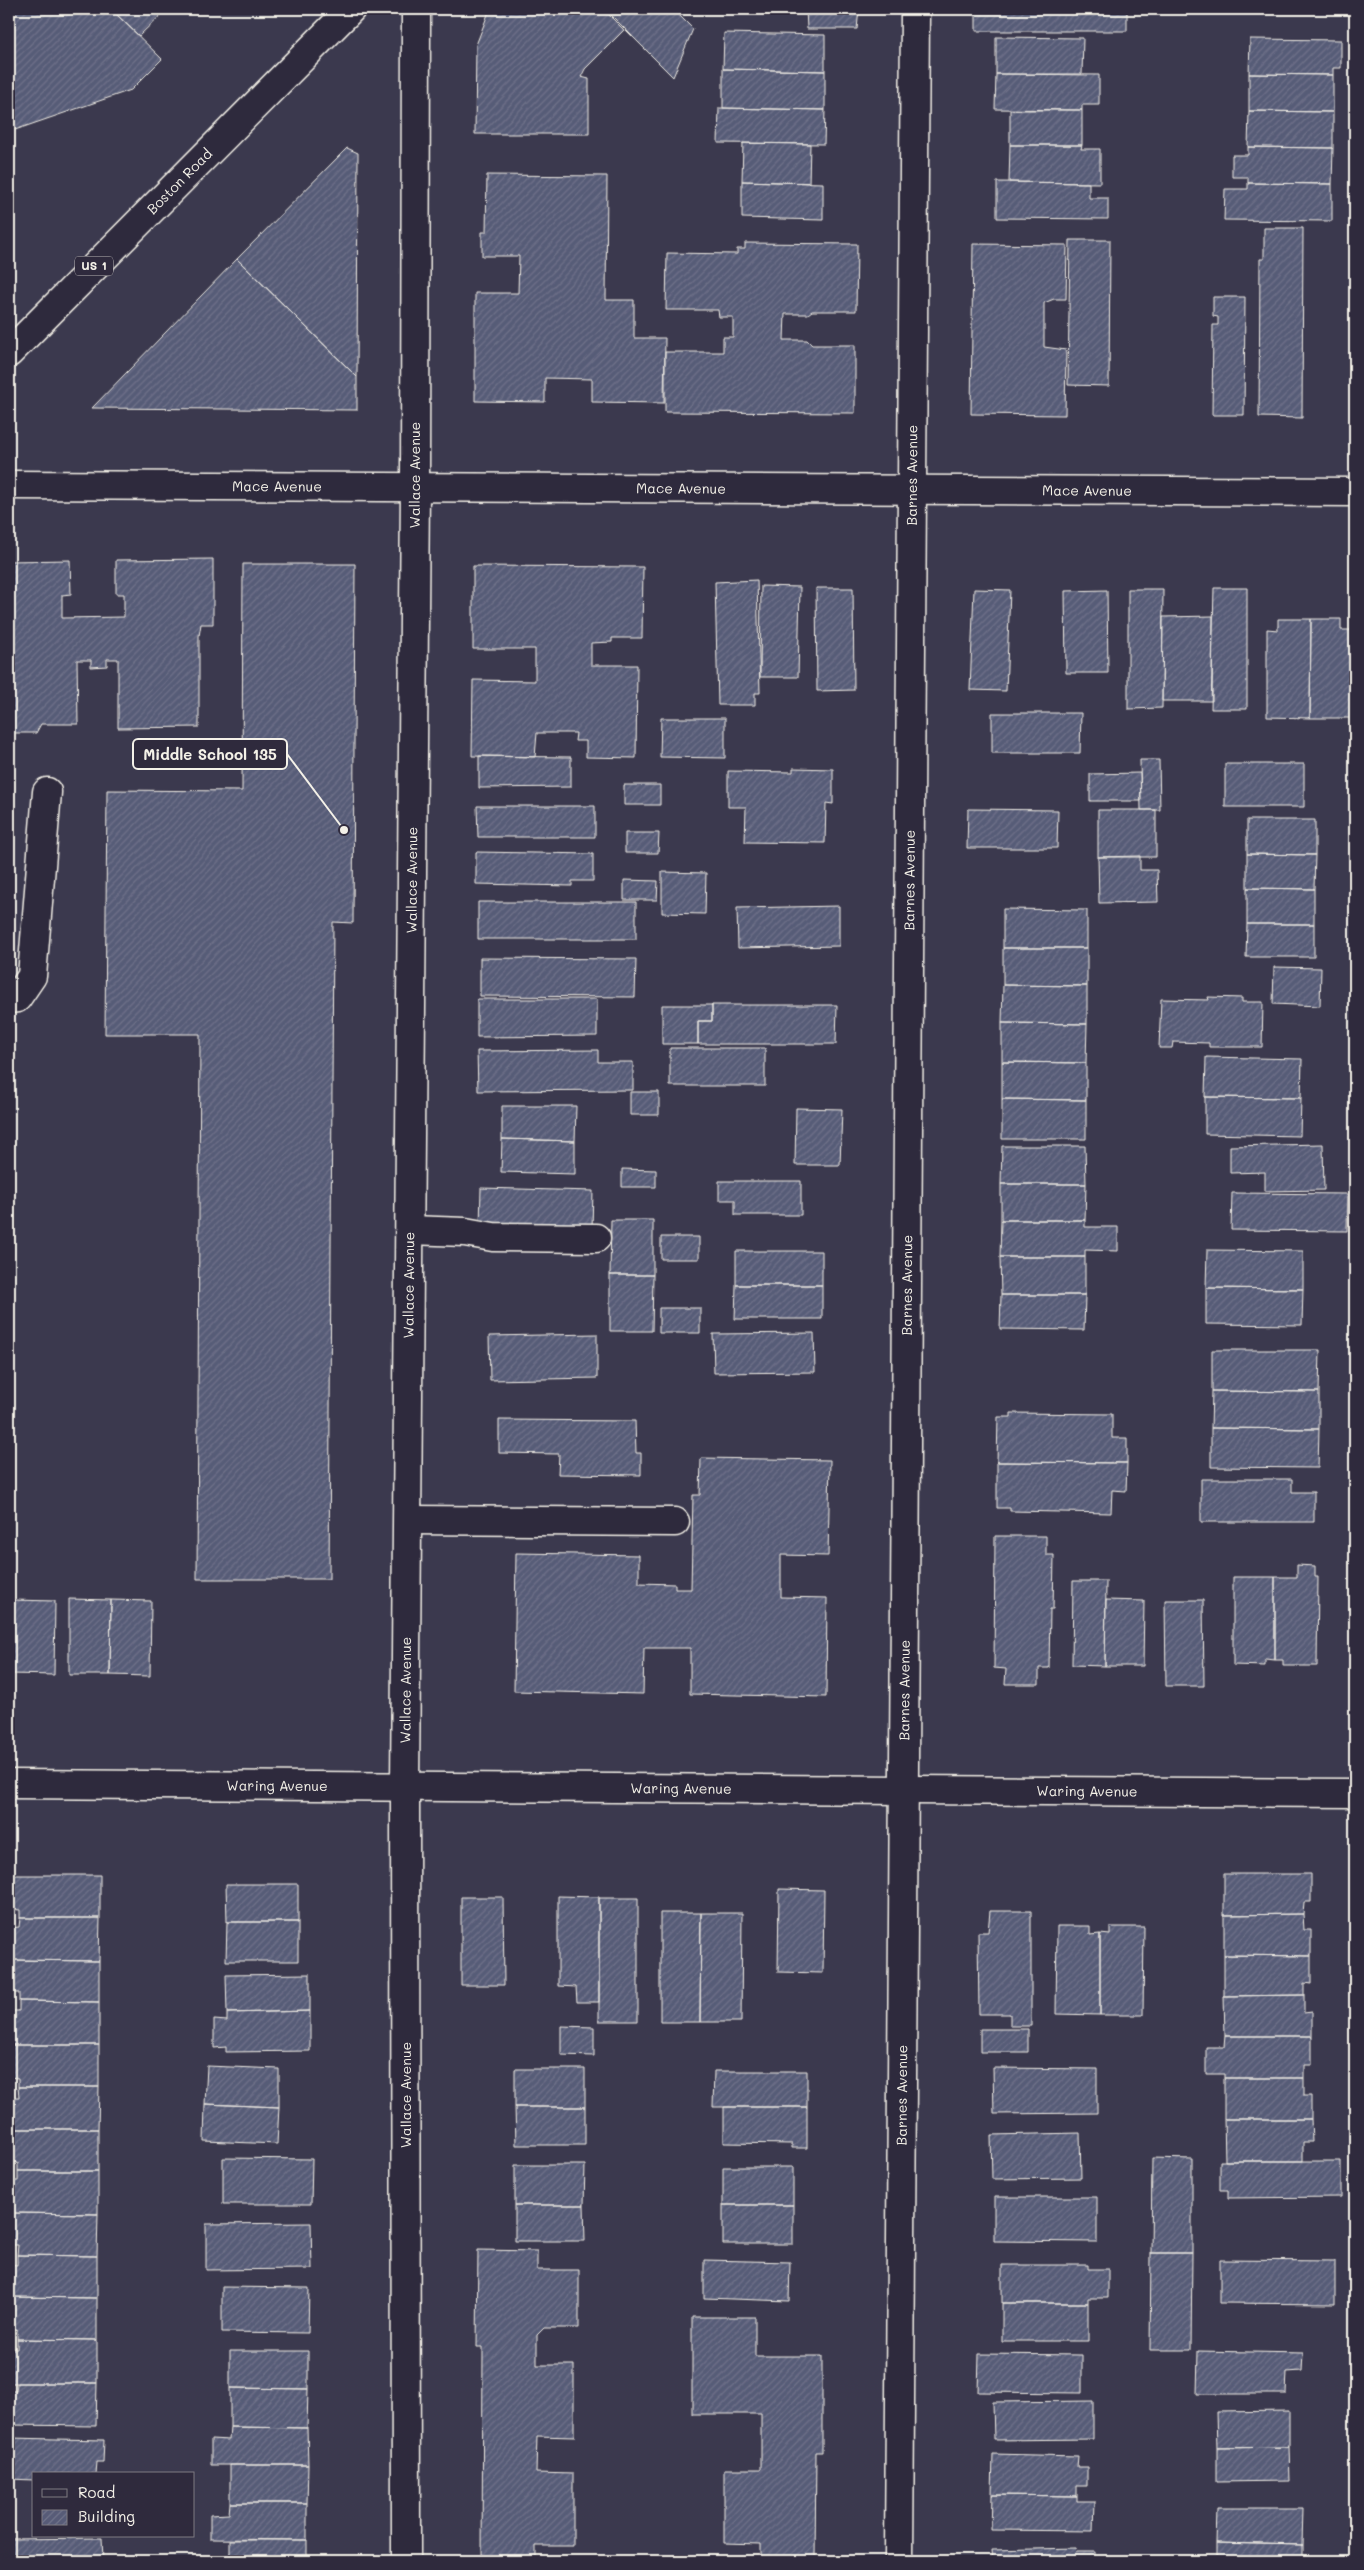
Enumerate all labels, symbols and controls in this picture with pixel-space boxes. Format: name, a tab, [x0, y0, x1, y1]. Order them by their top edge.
street label: Boston Road	[142, 144, 216, 218]
road number: US 1	[75, 256, 113, 276]
street label: Wallace Avenue	[405, 422, 424, 528]
street label: Barnes Avenue	[902, 425, 921, 525]
street label: Mace Avenue	[232, 476, 322, 496]
street label: Mace Avenue	[636, 478, 726, 498]
street label: Mace Avenue	[1042, 480, 1132, 500]
callout: Middle School 135	[133, 739, 287, 769]
text: Middle School 135	[143, 744, 277, 764]
street label: Wallace Avenue	[402, 827, 421, 933]
street label: Barnes Avenue	[899, 830, 919, 930]
street label: Wallace Avenue	[398, 1232, 418, 1338]
street label: Barnes Avenue	[897, 1235, 916, 1335]
street label: Wallace Avenue	[395, 1637, 415, 1743]
street label: Barnes Avenue	[894, 1640, 914, 1740]
street label: Waring Avenue	[226, 1775, 328, 1795]
street label: Waring Avenue	[630, 1778, 732, 1798]
street label: Waring Avenue	[1036, 1781, 1138, 1801]
street label: Wallace Avenue	[396, 2042, 415, 2148]
street label: Barnes Avenue	[892, 2045, 911, 2145]
legend	[32, 2472, 195, 2538]
text: Road	[78, 2482, 115, 2502]
text: Building	[78, 2506, 135, 2526]

